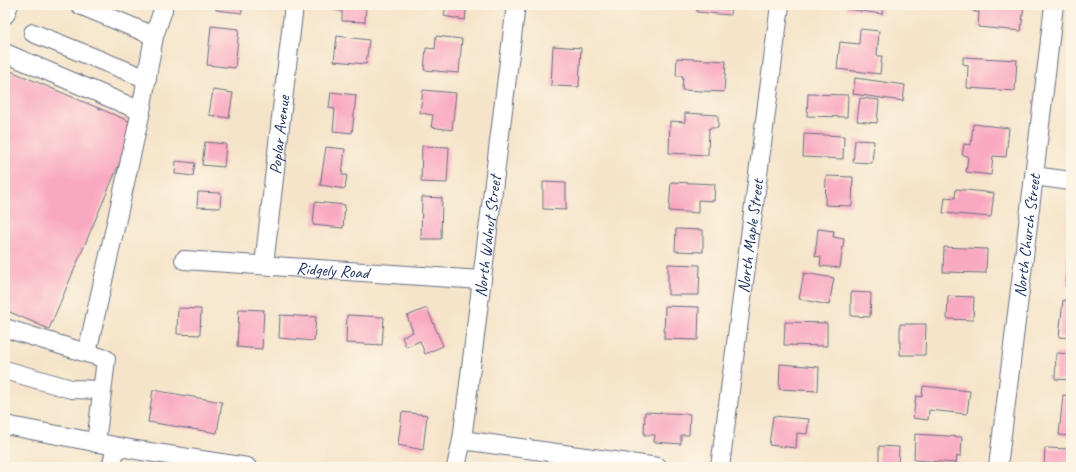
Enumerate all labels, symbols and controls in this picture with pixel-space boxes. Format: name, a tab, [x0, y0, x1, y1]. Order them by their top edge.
street label: Poplar Avenue	[265, 93, 295, 175]
street label: North Church Street	[1009, 171, 1045, 298]
street label: North Walnut Street	[470, 172, 506, 298]
street label: North Maple Street	[733, 176, 769, 294]
street label: Ridgely Road	[296, 258, 373, 284]

